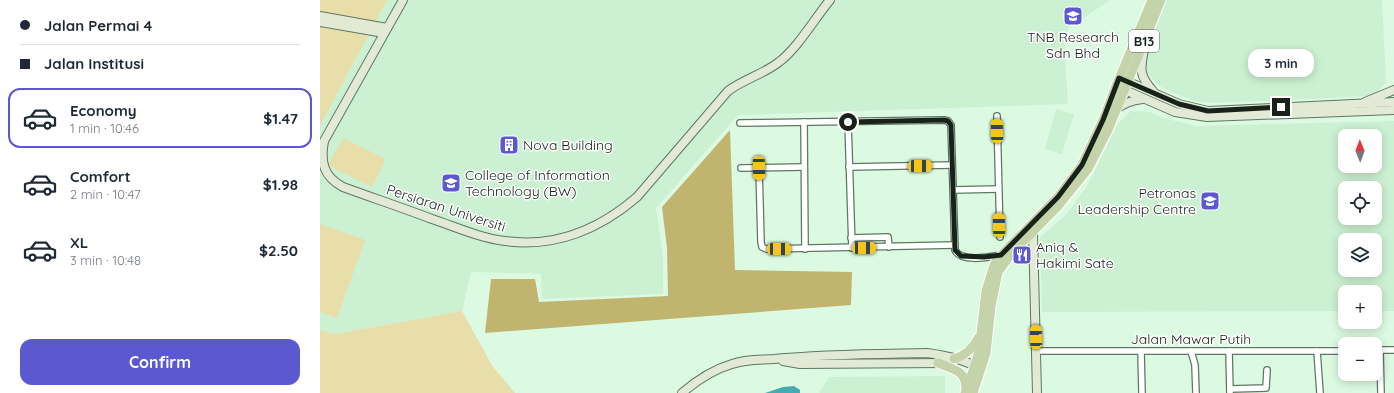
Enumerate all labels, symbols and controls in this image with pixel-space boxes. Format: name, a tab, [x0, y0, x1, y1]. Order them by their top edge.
school or university icon: TNB Research Sdn Bhd	[1062, 5, 1084, 27]
text: Jalan Permai 4	[44, 16, 152, 35]
place label: TNB Research Sdn Bhd	[1027, 28, 1119, 62]
road number: B13	[1129, 30, 1159, 52]
callout: 3 min	[1248, 49, 1314, 77]
text: Jalan Institusi	[44, 54, 144, 73]
text: 3 min	[1264, 55, 1298, 71]
route end	[1272, 98, 1290, 116]
icon: car	[22, 100, 58, 136]
text: Economy	[70, 101, 137, 120]
text: $1.47	[263, 109, 298, 128]
route start	[839, 113, 857, 131]
car	[991, 119, 1003, 143]
text: 1 min · 10:46	[70, 120, 139, 136]
north arrow	[1338, 129, 1382, 173]
map controls	[1338, 129, 1382, 381]
building icon: Nova Building	[498, 134, 520, 156]
place label: Nova Building	[523, 136, 613, 154]
car	[753, 156, 765, 180]
car	[908, 160, 932, 172]
icon: car	[22, 166, 58, 202]
place label: College of Information Technology (BW)	[465, 166, 610, 200]
text: Comfort	[70, 167, 131, 186]
school or university icon: College of Information Technology (BW)	[440, 172, 462, 194]
text: $1.98	[263, 175, 298, 194]
street label: Persiaran Universiti	[384, 180, 508, 236]
button: locate	[1338, 181, 1382, 225]
place label: Petronas Leadership Centre	[1078, 184, 1196, 218]
text: 2 min · 10:47	[70, 186, 141, 202]
school or university icon: Petronas Leadership Centre	[1199, 190, 1221, 212]
car	[993, 213, 1005, 237]
icon: car	[22, 232, 58, 268]
text: XL	[70, 233, 88, 252]
button: layers	[1338, 233, 1382, 277]
place label: Aniq & Hakimi Sate	[1036, 238, 1114, 272]
text: $2.50	[259, 241, 298, 260]
car	[852, 242, 876, 254]
car	[767, 243, 791, 255]
restaurant icon: Aniq & Hakimi Sate	[1011, 244, 1033, 266]
text: 3 min · 10:48	[70, 252, 141, 268]
button: +	[1338, 285, 1382, 329]
car	[1030, 325, 1042, 349]
street label: Jalan Mawar Putih	[1131, 330, 1251, 348]
button: −	[1338, 337, 1382, 381]
button: Confirm	[20, 339, 300, 385]

